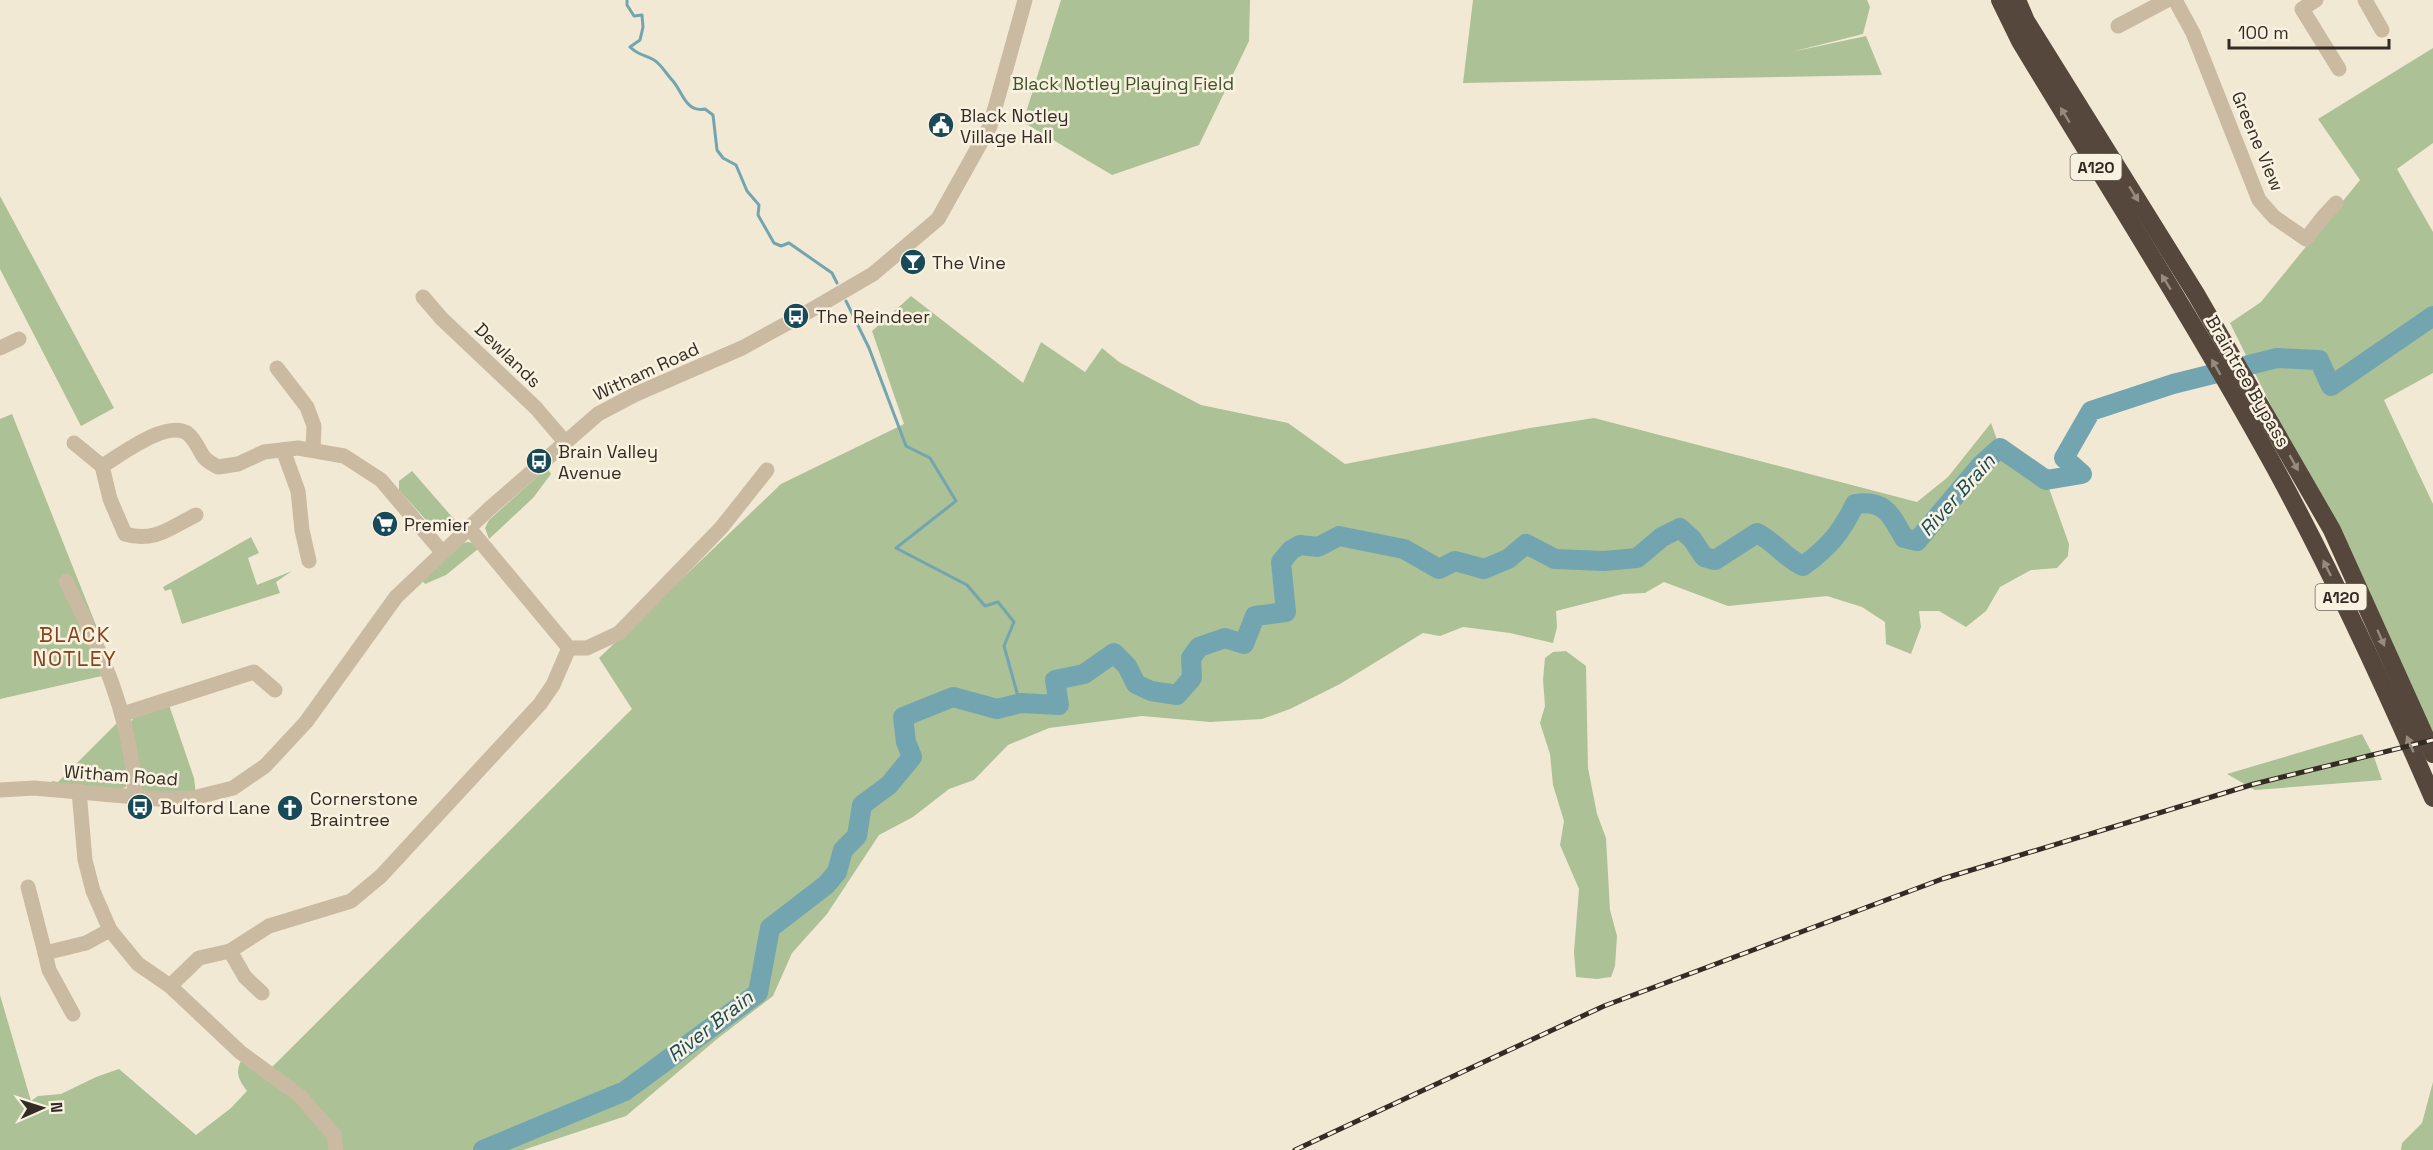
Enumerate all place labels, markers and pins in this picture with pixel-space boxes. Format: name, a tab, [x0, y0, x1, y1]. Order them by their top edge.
place label: Black Notley Village Hall	[960, 104, 1069, 148]
public building icon: Black Notley Village Hall	[926, 110, 956, 140]
bar icon: The Vine	[898, 247, 928, 277]
place label: The Vine	[932, 251, 1006, 274]
bus stop icon: The Reindeer	[781, 301, 811, 331]
place label: The Reindeer	[816, 305, 930, 328]
place label: Brain Valley Avenue	[558, 440, 658, 484]
bus stop icon: Brain Valley Avenue	[524, 446, 554, 476]
supermarket icon: Premier	[370, 509, 400, 539]
place label: Premier	[404, 513, 469, 536]
place label: Cornerstone Braintree	[310, 787, 418, 831]
bus stop icon: Bulford Lane	[125, 792, 155, 822]
church icon: Cornerstone Braintree	[275, 793, 305, 823]
place label: Bulford Lane	[160, 796, 271, 819]

